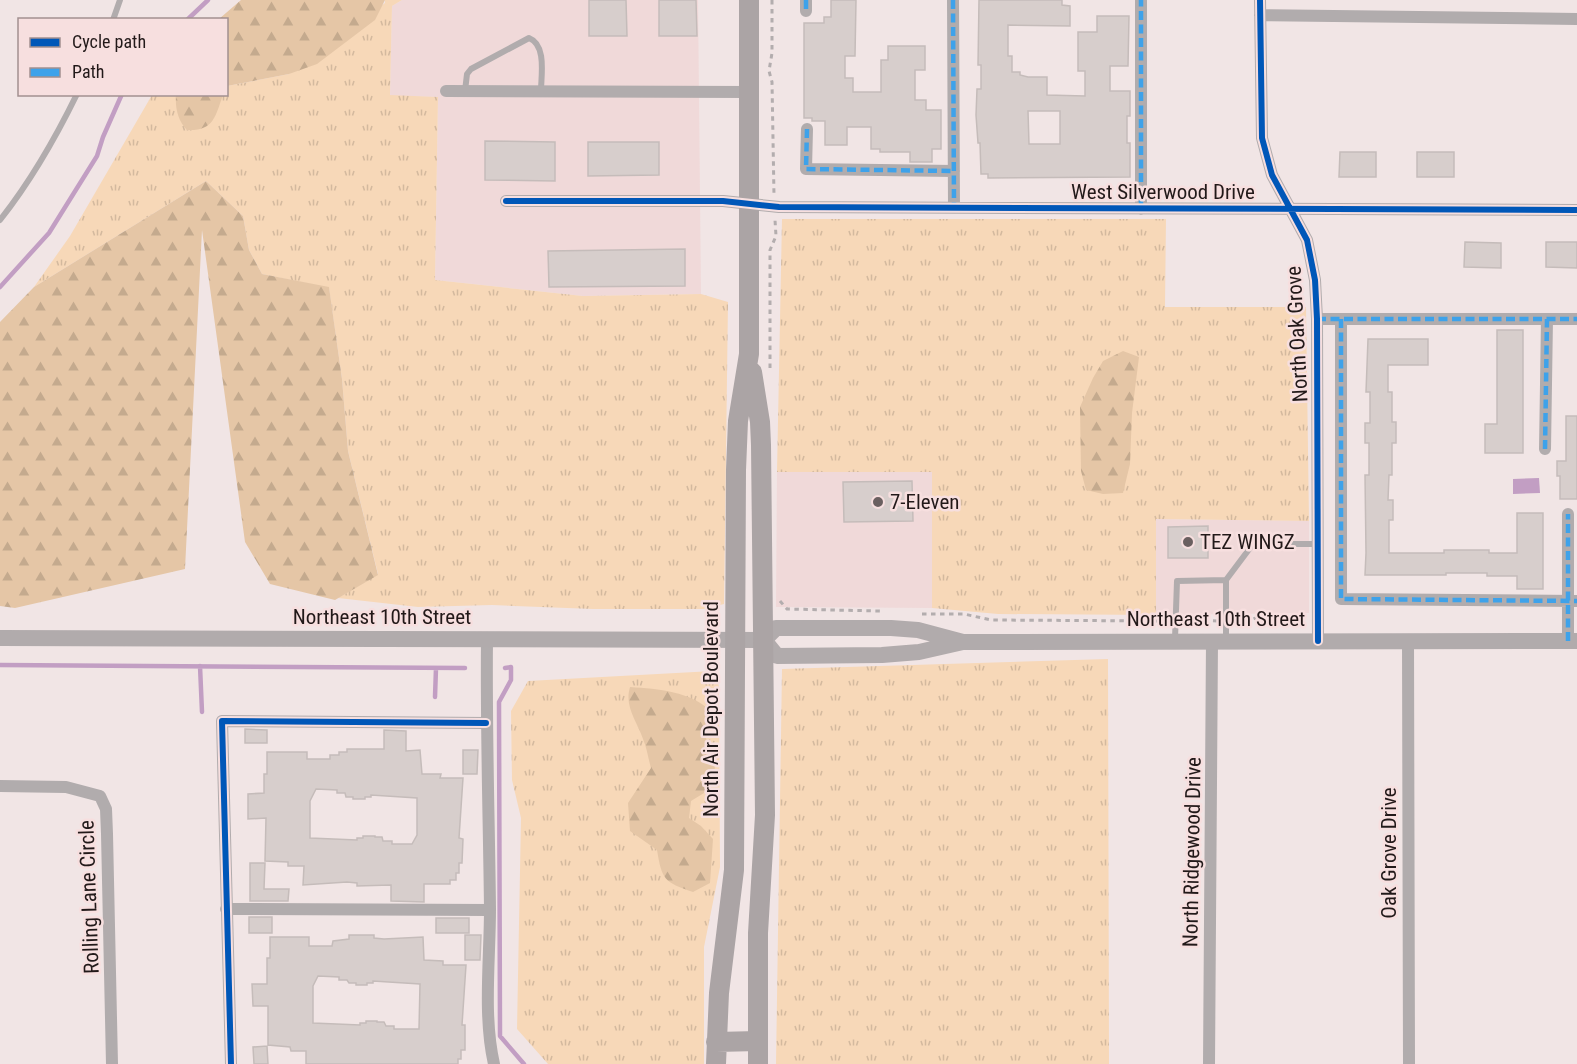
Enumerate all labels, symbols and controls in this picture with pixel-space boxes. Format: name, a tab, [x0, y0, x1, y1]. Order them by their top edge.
legend	[18, 18, 228, 96]
text: Cycle path	[72, 31, 146, 52]
text: Path	[72, 61, 105, 82]
street label: West Silverwood Drive	[1071, 180, 1255, 204]
street label: North Oak Grove	[1281, 265, 1313, 403]
place label: 7-Eleven	[890, 490, 959, 514]
marker: 7-Eleven	[871, 495, 885, 509]
place label: TEZ WINGZ	[1200, 530, 1295, 554]
marker: TEZ WINGZ	[1181, 535, 1195, 549]
street label: North Air Depot Boulevard	[699, 601, 723, 817]
street label: Northeast 10th Street	[293, 605, 471, 629]
street label: Northeast 10th Street	[1127, 607, 1305, 631]
street label: North Ridgewood Drive	[1178, 757, 1206, 947]
street label: Oak Grove Drive	[1377, 787, 1401, 919]
street label: Rolling Lane Circle	[74, 820, 104, 974]

